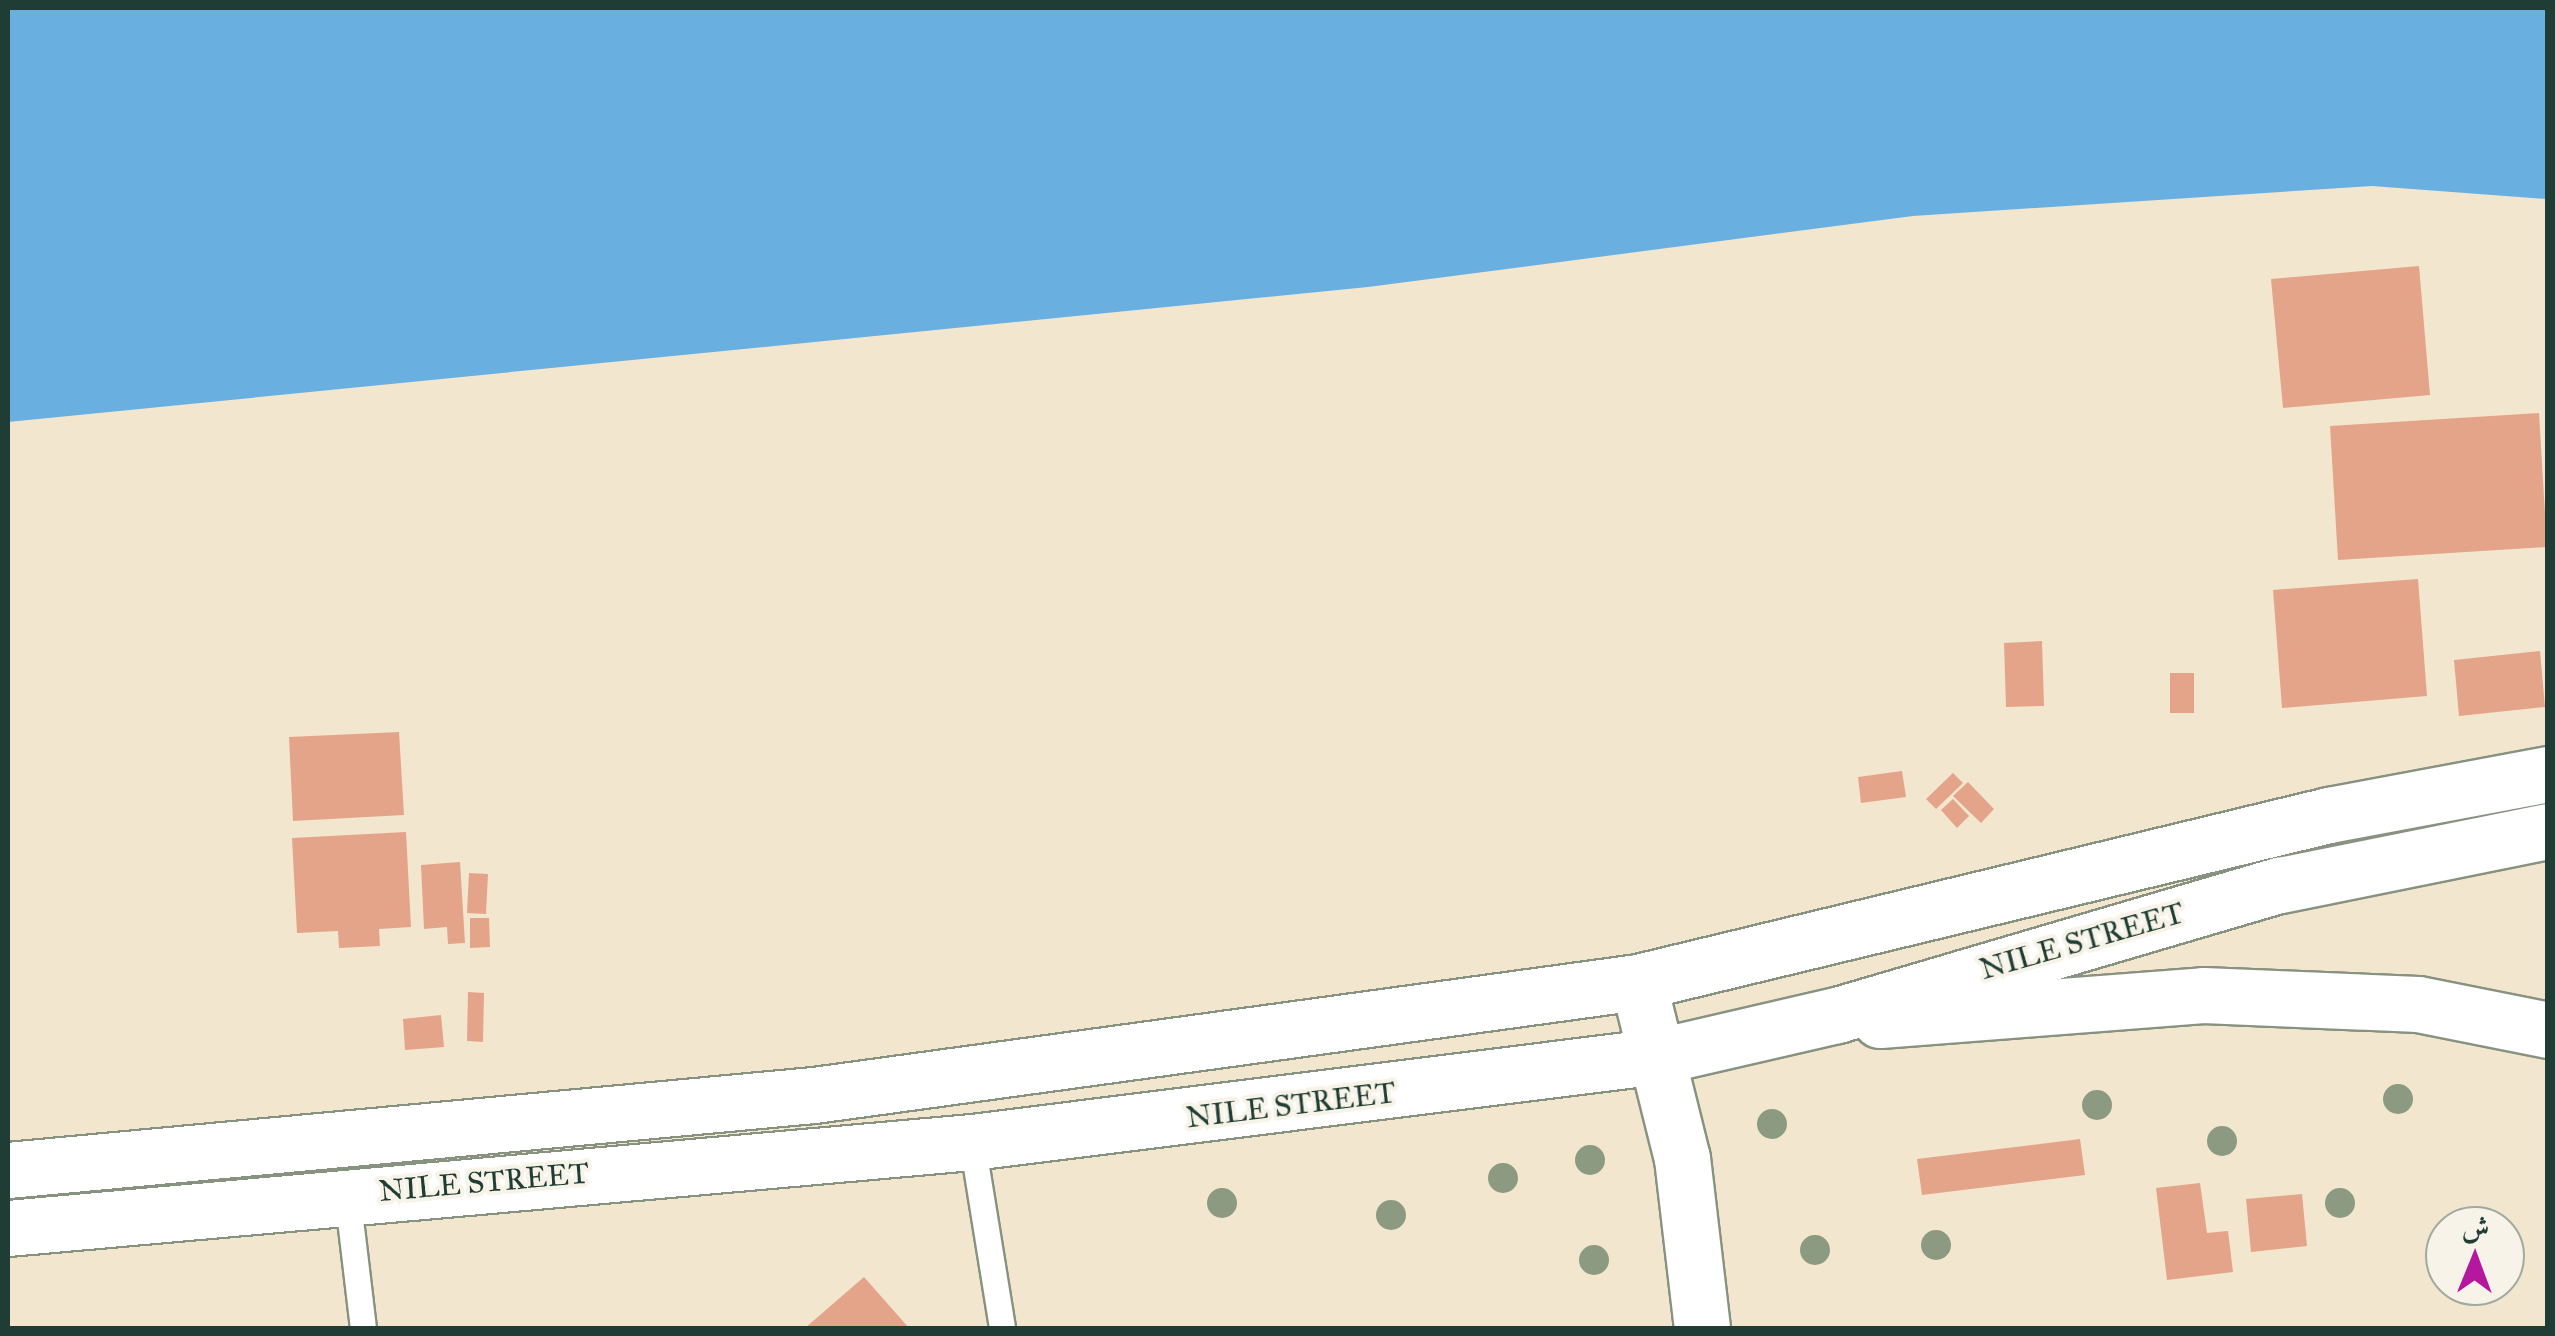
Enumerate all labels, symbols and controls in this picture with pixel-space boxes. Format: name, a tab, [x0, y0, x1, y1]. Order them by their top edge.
street label: NILE STREET	[1976, 895, 2188, 987]
street label: NILE STREET	[1184, 1074, 1398, 1136]
street label: NILE STREET	[377, 1155, 591, 1209]
north arrow	[2425, 1206, 2525, 1306]
text: ش	[2461, 1210, 2490, 1245]

